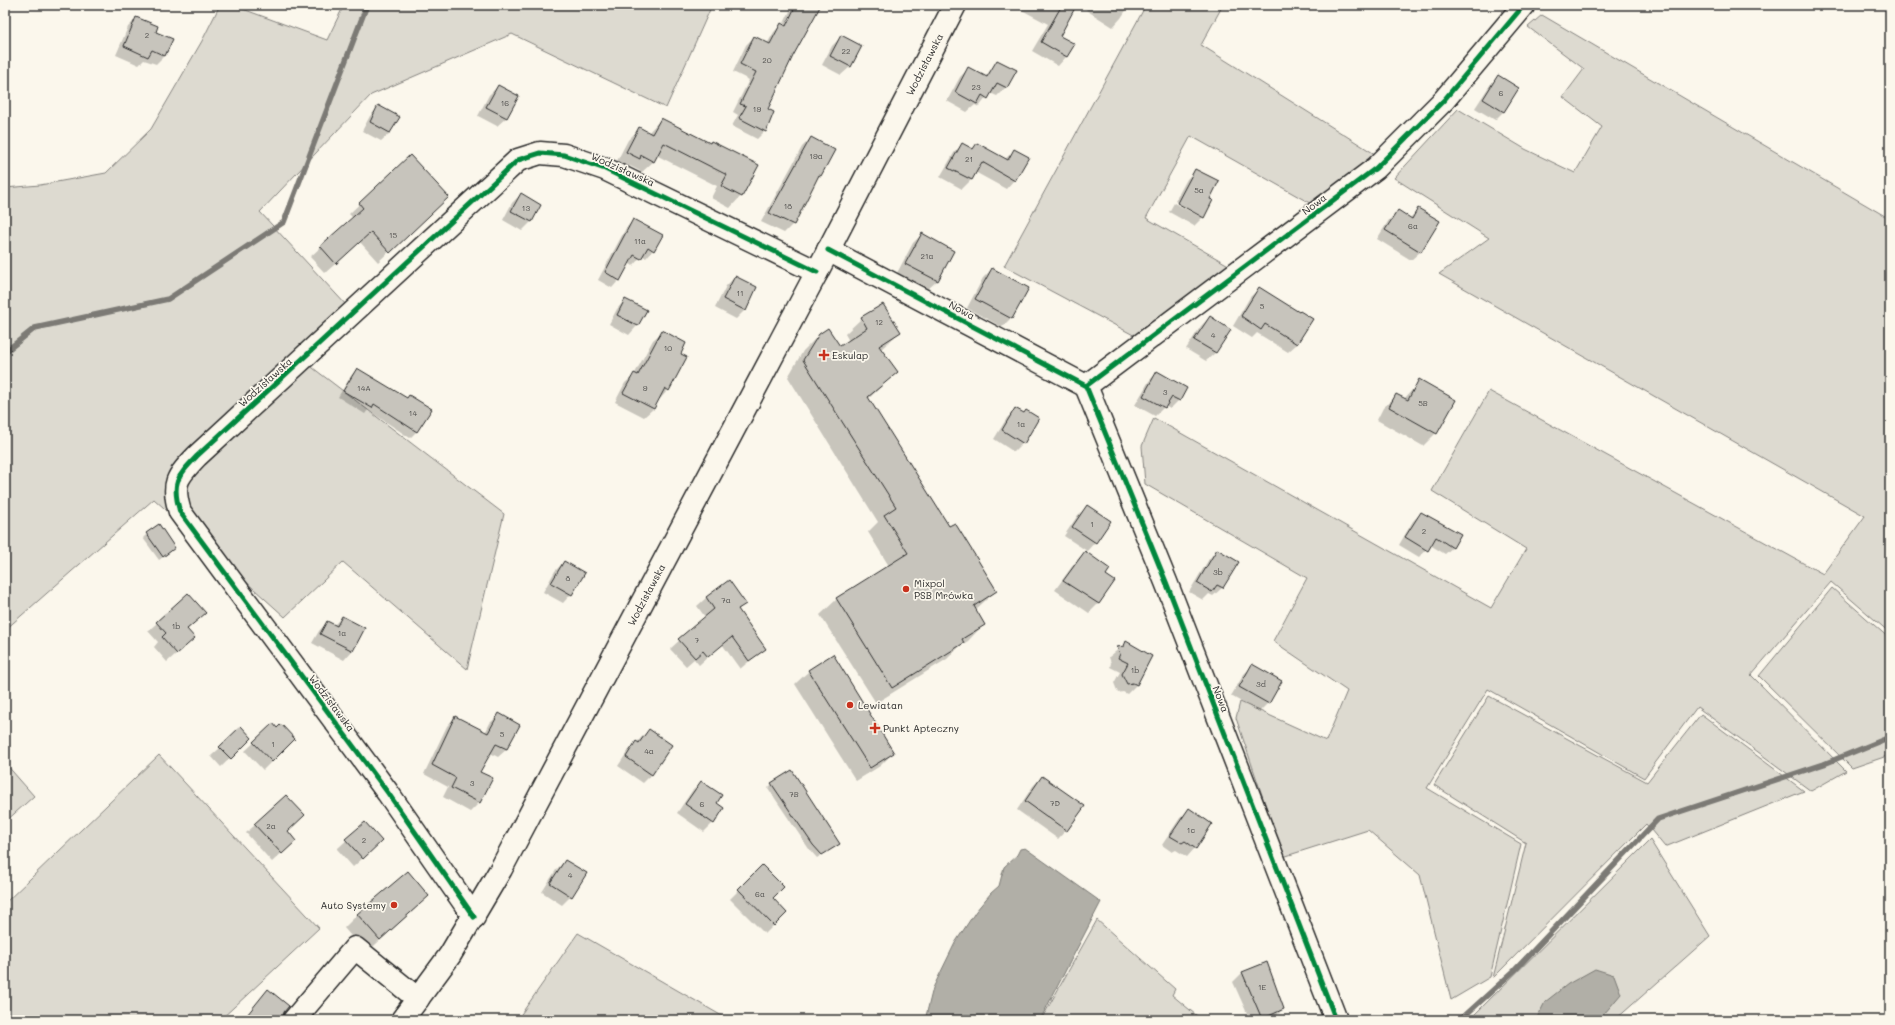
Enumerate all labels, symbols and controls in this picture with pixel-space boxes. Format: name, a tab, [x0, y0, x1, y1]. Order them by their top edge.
house number: 2	[145, 30, 149, 40]
street label: Wodzisławska	[902, 31, 946, 98]
house number: 22	[842, 46, 850, 56]
house number: 20	[762, 55, 772, 65]
house number: 23	[971, 82, 981, 92]
house number: 6	[1499, 88, 1504, 98]
house number: 16	[501, 98, 509, 108]
house number: 19	[753, 104, 761, 114]
street label: Wodzisławska	[589, 149, 657, 189]
house number: 19a	[809, 151, 823, 161]
house number: 21	[965, 154, 973, 164]
house number: 5a	[1194, 185, 1204, 195]
street label: Nowa	[1299, 190, 1329, 218]
house number: 18	[784, 201, 792, 211]
house number: 13	[522, 203, 530, 213]
house number: 6a	[1408, 221, 1418, 231]
house number: 15	[389, 230, 397, 240]
house number: 11a	[634, 236, 646, 246]
house number: 21a	[920, 251, 934, 261]
house number: 11	[736, 288, 744, 298]
street label: Nowa	[947, 297, 977, 323]
house number: 5	[1260, 301, 1265, 311]
house number: 12	[875, 317, 883, 327]
house number: 4	[1211, 330, 1216, 340]
house number: 10	[664, 343, 672, 353]
place label: Eskulap	[832, 348, 868, 362]
marker: Eskulap	[819, 350, 829, 360]
street label: Wodzisławska	[235, 354, 295, 410]
house number: 14A	[357, 383, 371, 393]
house number: 9	[643, 383, 648, 393]
house number: 3	[1163, 387, 1168, 397]
house number: 5B	[1418, 398, 1428, 408]
house number: 14	[409, 408, 417, 418]
house number: 1a	[1017, 419, 1025, 429]
house number: 1	[1090, 519, 1094, 529]
house number: 2	[1422, 526, 1426, 536]
street label: Wodzisławska	[624, 561, 668, 628]
house number: 3b	[1213, 567, 1223, 577]
house number: 8	[566, 573, 571, 583]
place label: Mixpol PSB Mrówka	[914, 576, 973, 602]
marker: Mixpol PSB Mrówka	[901, 584, 911, 594]
house number: 7a	[721, 595, 731, 605]
house number: 1b	[172, 621, 180, 631]
house number: 1a	[338, 628, 346, 638]
house number: 7	[695, 635, 700, 645]
house number: 1b	[1131, 665, 1139, 675]
street label: Wodzisławska	[306, 672, 358, 734]
house number: 3d	[1256, 679, 1266, 689]
street label: Nowa	[1210, 684, 1232, 714]
place label: Lewiatan	[858, 698, 903, 712]
marker: Lewiatan	[845, 700, 855, 710]
place label: Punkt Apteczny	[883, 721, 959, 735]
marker: Punkt Apteczny	[870, 723, 880, 733]
house number: 5	[500, 729, 505, 739]
house number: 1	[271, 739, 275, 749]
house number: 4a	[644, 746, 654, 756]
house number: 3	[470, 778, 475, 788]
house number: 7B	[789, 789, 799, 799]
house number: 7D	[1050, 798, 1060, 808]
house number: 6	[700, 799, 705, 809]
house number: 2a	[266, 821, 276, 831]
house number: 1c	[1187, 825, 1195, 835]
house number: 2	[362, 835, 366, 845]
house number: 4	[568, 870, 573, 880]
house number: 6a	[755, 889, 765, 899]
place label: Auto Systemy	[321, 898, 386, 912]
marker: Auto Systemy	[389, 900, 399, 910]
house number: 1E	[1258, 982, 1266, 992]

